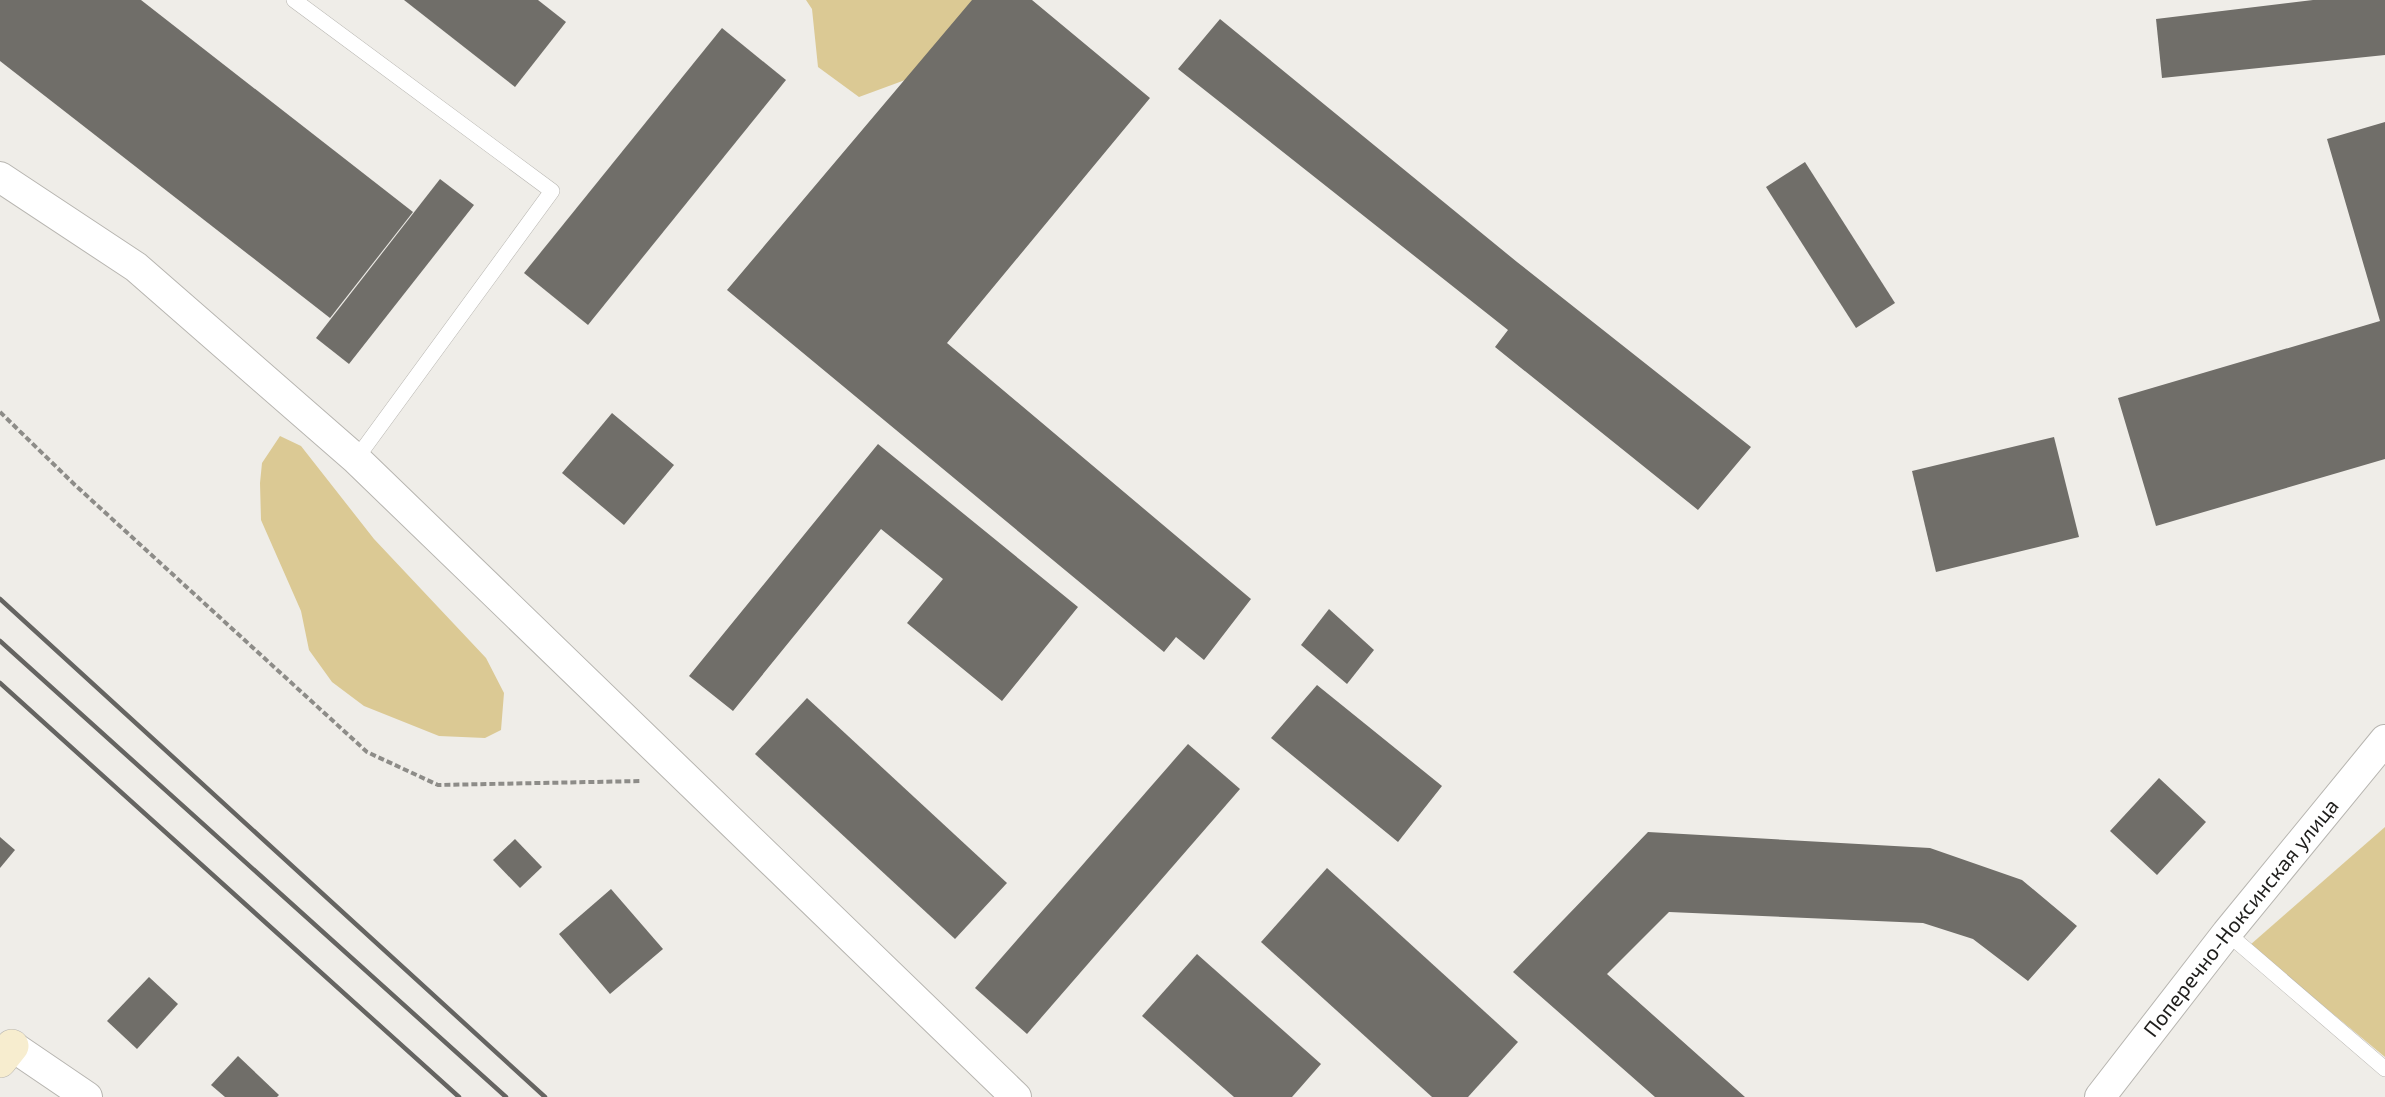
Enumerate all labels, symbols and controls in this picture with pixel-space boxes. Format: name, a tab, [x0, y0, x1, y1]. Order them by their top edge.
street label: Поперечно-Ноксинская улица	[2137, 793, 2343, 1041]

